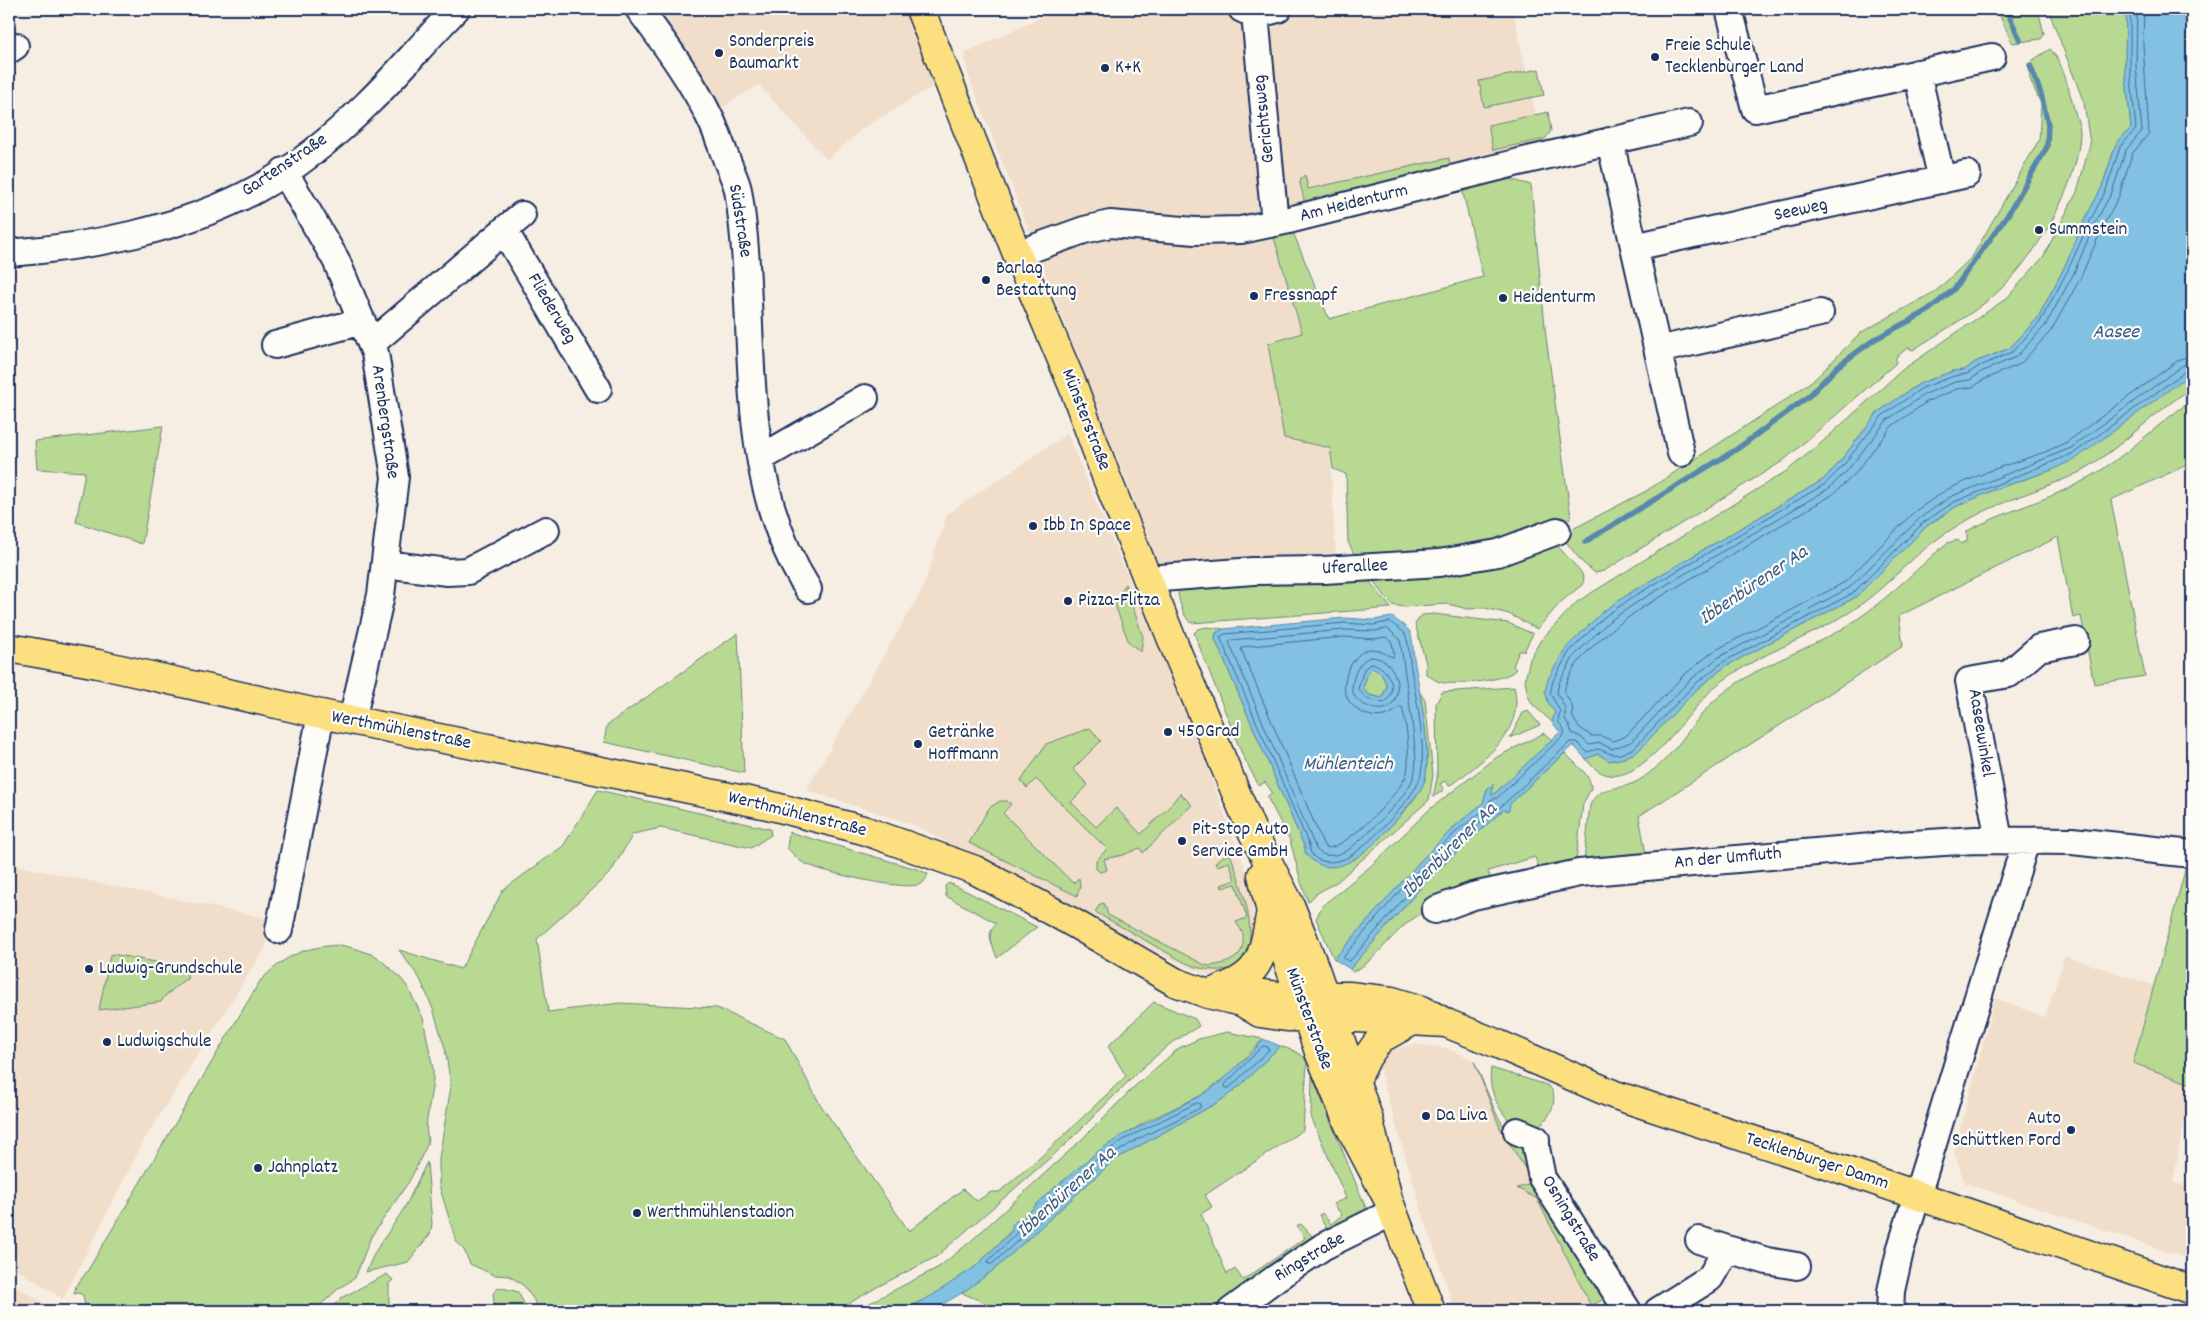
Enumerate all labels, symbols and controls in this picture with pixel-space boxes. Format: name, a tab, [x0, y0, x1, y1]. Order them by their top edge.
place label: Sonderpreis Baumarkt	[729, 29, 815, 78]
place label: Freie Schule Tecklenburger Land	[1665, 33, 1804, 82]
marker: Sonderpreis Baumarkt	[713, 47, 725, 59]
marker: Freie Schule Tecklenburger Land	[1649, 51, 1661, 63]
place label: K+K	[1115, 55, 1141, 82]
marker: K+K	[1099, 62, 1111, 74]
street label: Gerichtsweg	[1247, 73, 1283, 165]
street label: Gartenstraße	[237, 127, 333, 205]
street label: Am Heidenturm	[1297, 178, 1411, 230]
street label: Südstraße	[720, 182, 758, 260]
street label: Seeweg	[1772, 192, 1830, 230]
place label: Summstein	[2049, 217, 2127, 244]
marker: Summstein	[2033, 224, 2045, 236]
place label: Barlag Bestattung	[996, 256, 1077, 305]
street label: Fliederweg	[519, 269, 583, 349]
marker: Barlag Bestattung	[980, 274, 992, 286]
place label: Fressnapf	[1264, 283, 1338, 310]
place label: Heidenturm	[1513, 285, 1596, 312]
marker: Fressnapf	[1248, 290, 1260, 302]
marker: Heidenturm	[1497, 292, 1509, 304]
water label: Aasee	[2093, 319, 2140, 347]
street label: Arenbergstraße	[363, 363, 405, 481]
street label: Münsterstraße	[1053, 365, 1117, 475]
place label: Ibb In Space	[1043, 513, 1131, 540]
marker: Ibb In Space	[1027, 520, 1039, 532]
water label: Ibbenbürener Aa	[1694, 538, 1815, 633]
street label: Uferallee	[1321, 553, 1389, 583]
place label: Pizza-Flitza	[1078, 588, 1161, 615]
marker: Pizza-Flitza	[1062, 595, 1074, 607]
street label: Aaseewinkel	[1960, 687, 2000, 780]
street label: Werthmühlenstraße	[329, 704, 473, 758]
place label: 450Grad	[1178, 719, 1240, 746]
place label: Getränke Hoffmann	[928, 720, 999, 769]
marker: 450Grad	[1162, 726, 1174, 738]
marker: Getränke Hoffmann	[912, 738, 924, 750]
water label: Mühlenteich	[1303, 751, 1394, 779]
street label: Werthmühlenstraße	[725, 785, 869, 845]
water label: Ibbenbürener Aa	[1396, 796, 1505, 905]
place label: Pit-Stop Auto Service GmbH	[1192, 817, 1289, 866]
marker: Pit-Stop Auto Service GmbH	[1176, 835, 1188, 847]
street label: An der Umfluth	[1673, 841, 1783, 877]
place label: Ludwig-Grundschule	[99, 956, 242, 983]
marker: Ludwig-Grundschule	[83, 963, 95, 975]
street label: Münsterstraße	[1277, 964, 1339, 1074]
place label: Ludwigschule	[117, 1029, 211, 1056]
marker: Ludwigschule	[101, 1036, 113, 1048]
place label: Da Liva	[1436, 1103, 1488, 1130]
place label: Auto Schüttken Ford	[1952, 1106, 2061, 1155]
marker: Da Liva	[1420, 1110, 1432, 1122]
marker: Auto Schüttken Ford	[2065, 1124, 2077, 1136]
street label: Tecklenburger Damm	[1742, 1126, 1892, 1198]
water label: Ibbenbürener Aa	[1011, 1140, 1124, 1245]
place label: Jahnplatz	[268, 1155, 338, 1182]
marker: Jahnplatz	[252, 1162, 264, 1174]
street label: Osningstraße	[1534, 1171, 1606, 1267]
place label: Werthmühlenstadion	[647, 1200, 794, 1227]
marker: Werthmühlenstadion	[631, 1207, 643, 1219]
street label: Ringstraße	[1270, 1226, 1350, 1290]

